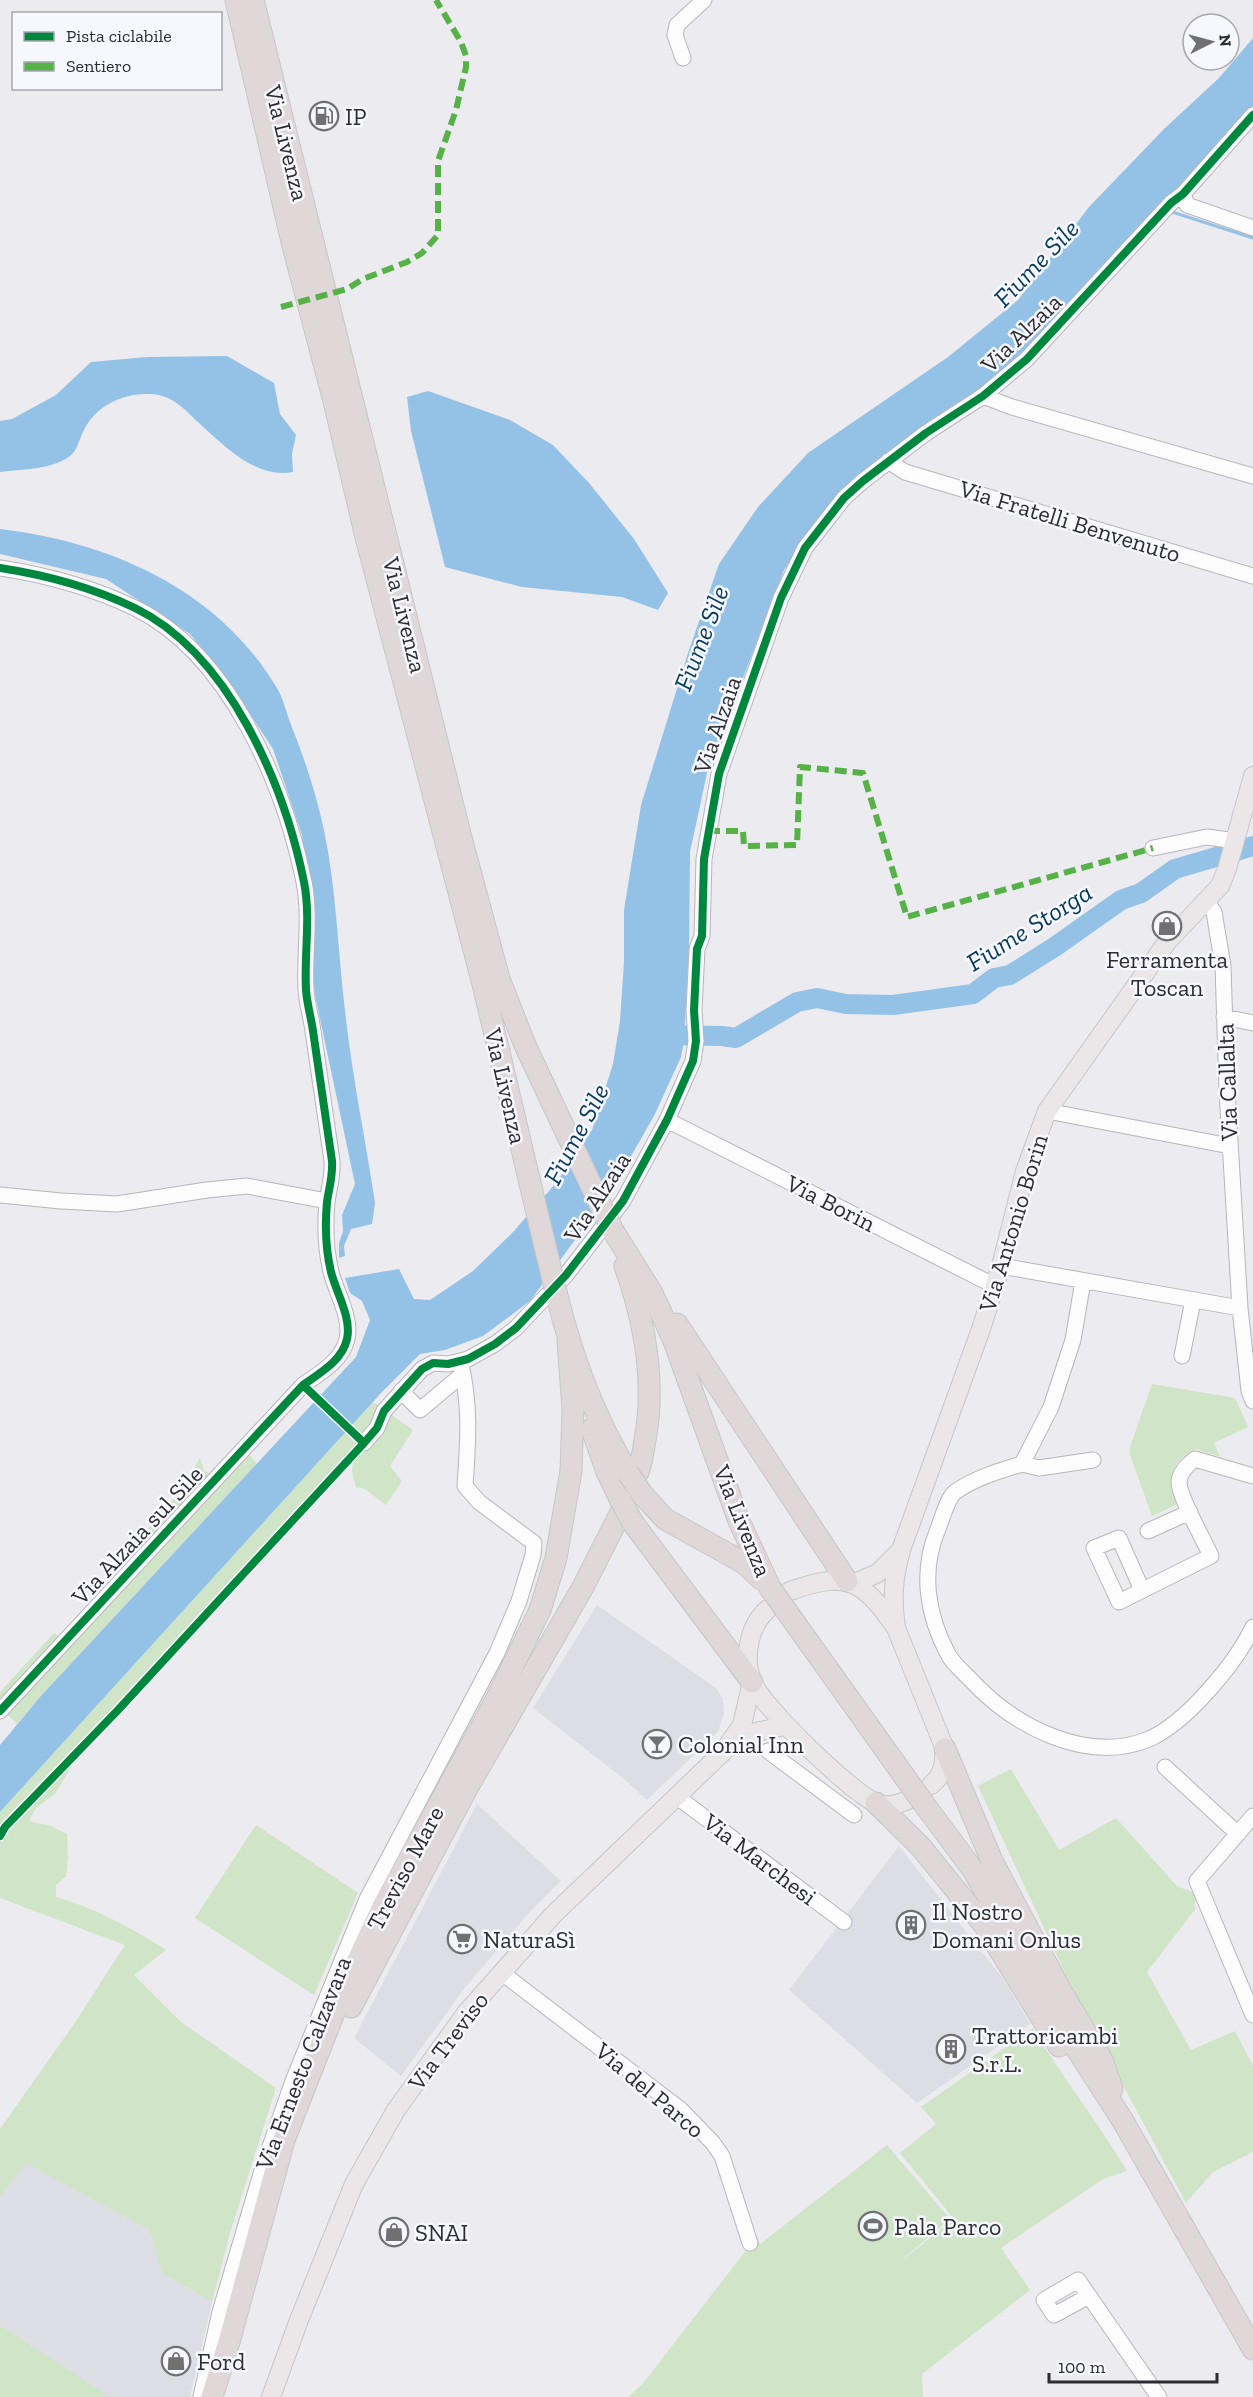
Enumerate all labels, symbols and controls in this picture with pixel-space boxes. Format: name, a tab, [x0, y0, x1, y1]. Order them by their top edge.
legend	[12, 12, 222, 90]
north arrow	[1181, 12, 1241, 72]
text: Pista ciclabile	[66, 25, 172, 47]
text: N	[1215, 33, 1236, 48]
text: Sentiero	[66, 55, 131, 77]
street label: Via Livenza	[258, 81, 315, 204]
fuel station icon: IP	[308, 100, 340, 132]
place label: IP	[345, 102, 367, 131]
water label: Fiume Sile	[986, 212, 1086, 314]
street label: Via Alzaia	[974, 287, 1068, 379]
street label: Via Fratelli Benvenuto	[955, 473, 1184, 568]
street label: Via Livenza	[376, 553, 433, 676]
water label: Fiume Sile	[666, 581, 736, 695]
street label: Via Alzaia	[687, 672, 747, 778]
water label: Fiume Storga	[960, 876, 1098, 978]
shop icon: Ferramenta Toscan	[1151, 910, 1183, 942]
place label: Ferramenta Toscan	[1106, 945, 1228, 1002]
street label: Via Callalta	[1210, 1023, 1244, 1142]
street label: Via Livenza	[478, 1024, 533, 1147]
water label: Fiume Sile	[536, 1078, 616, 1190]
street label: Via Antonio Borin	[972, 1130, 1054, 1316]
street label: Via Alzaia	[557, 1146, 637, 1248]
street label: Via Borin	[781, 1168, 881, 1238]
street label: Via Alzaia sul Sile	[64, 1459, 209, 1611]
street label: Via Livenza	[707, 1460, 779, 1581]
bar icon: Colonial Inn	[641, 1728, 673, 1760]
place label: Colonial Inn	[678, 1730, 804, 1759]
street label: Treviso Mare	[360, 1801, 450, 1935]
street label: Via Marchesi	[697, 1806, 823, 1911]
place label: Il Nostro Domani Onlus	[932, 1897, 1081, 1954]
building icon: Il Nostro Domani Onlus	[895, 1909, 927, 1941]
supermarket icon: NaturaSì	[446, 1923, 478, 1955]
place label: NaturaSì	[483, 1925, 576, 1954]
street label: Via Ernesto Calzavara	[249, 1952, 357, 2175]
street label: Via Treviso	[401, 1986, 494, 2097]
place label: Trattoricambi S.r.L.	[972, 2021, 1118, 2078]
building icon: Trattoricambi S.r.L.	[935, 2033, 967, 2065]
street label: Via del Parco	[589, 2035, 711, 2144]
sports icon: Pala Parco	[857, 2210, 889, 2242]
place label: Pala Parco	[894, 2212, 1001, 2241]
shop icon: SNAI	[378, 2216, 410, 2248]
place label: SNAI	[415, 2218, 468, 2247]
shop icon: Ford	[160, 2345, 192, 2377]
scale bar	[1049, 2346, 1217, 2384]
place label: Ford	[197, 2347, 245, 2376]
text: 100 m	[1058, 2356, 1106, 2378]

